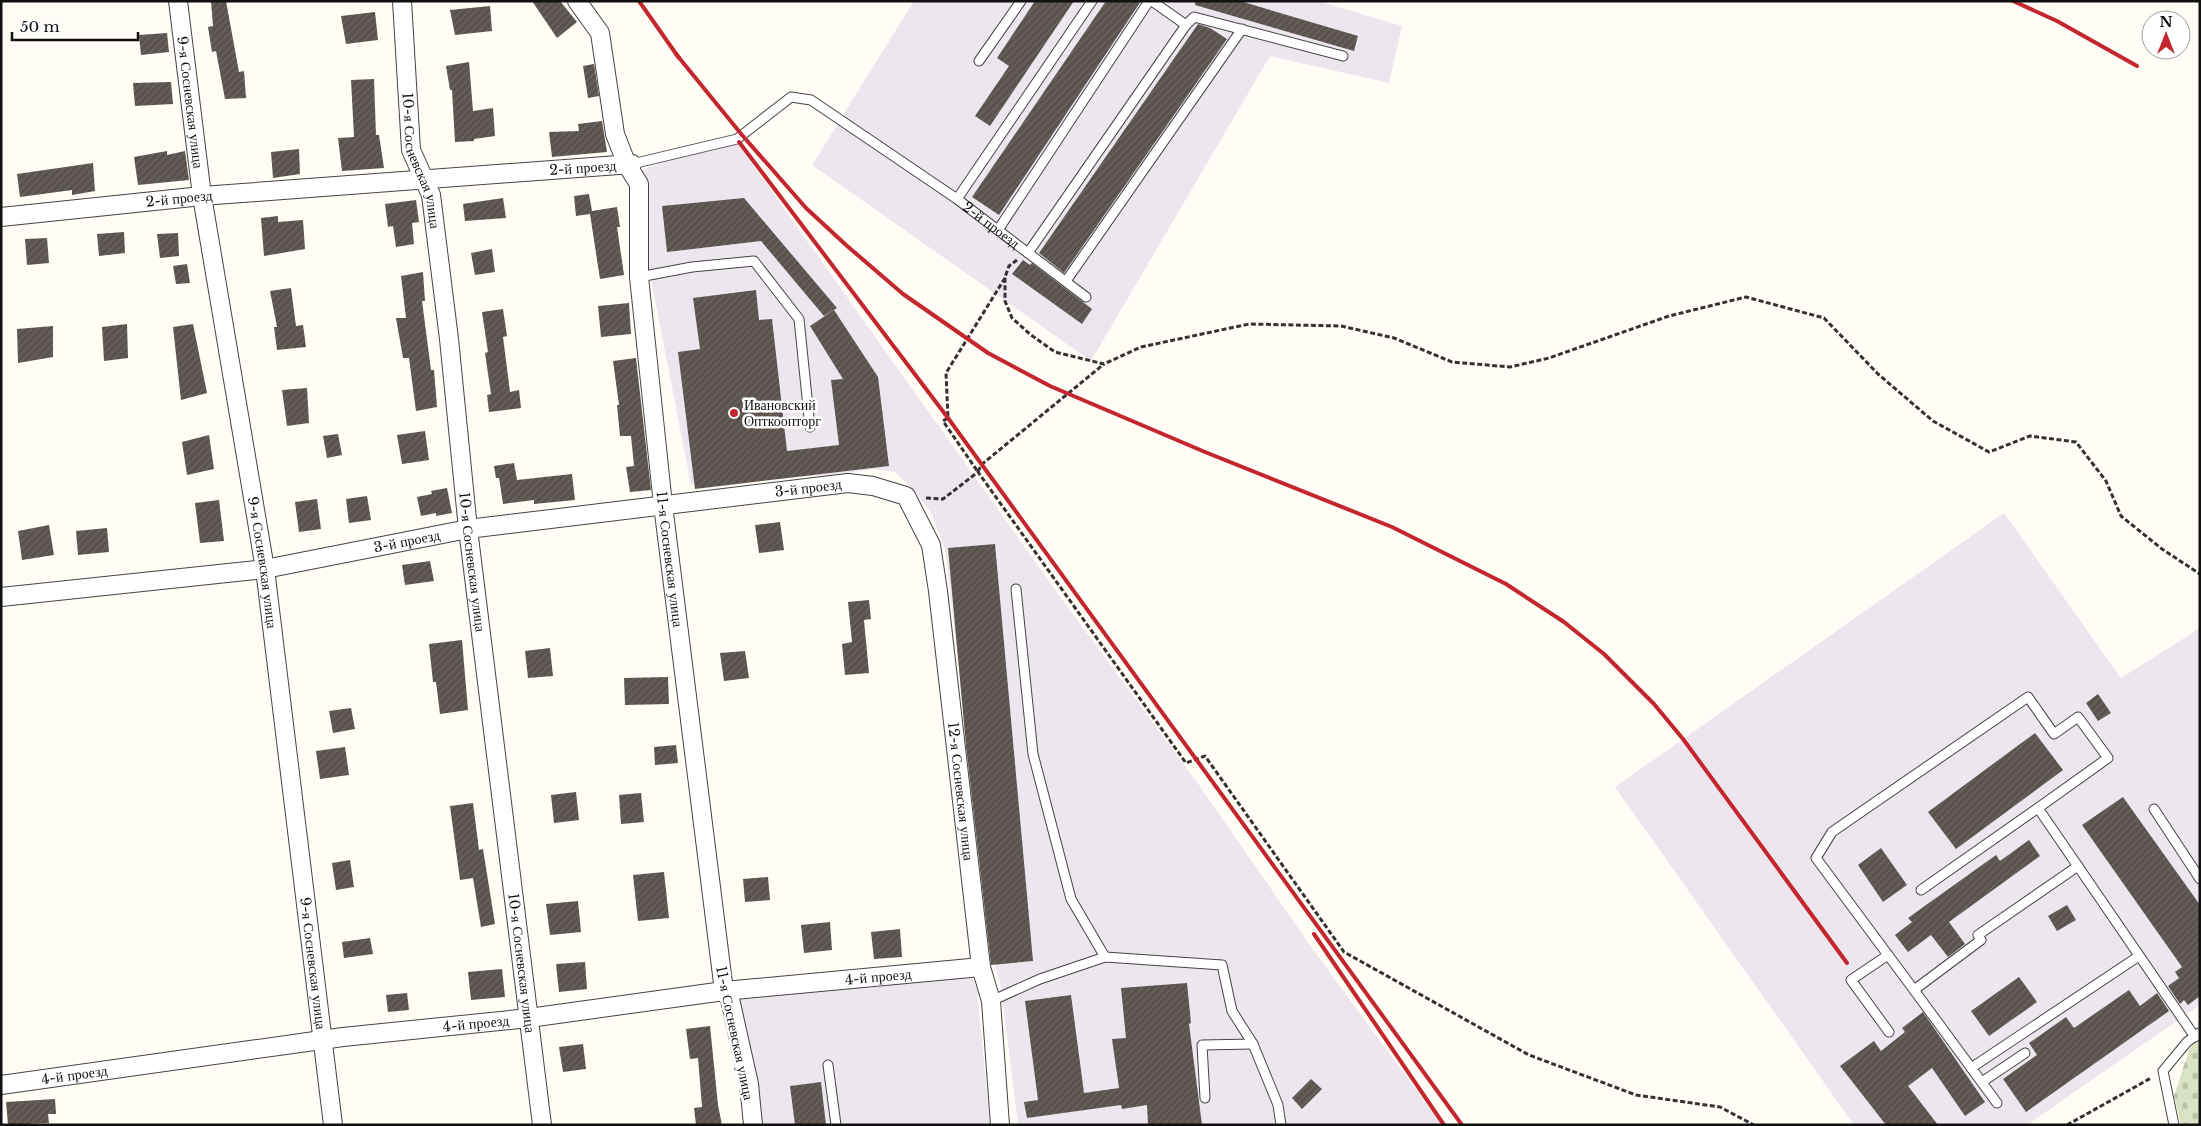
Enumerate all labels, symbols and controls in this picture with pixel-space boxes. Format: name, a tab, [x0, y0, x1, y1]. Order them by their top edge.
scale bar	[12, 10, 139, 42]
north arrow	[2141, 10, 2191, 60]
text: N	[2159, 13, 2173, 31]
text: 50 m	[20, 17, 60, 36]
street label: 9-я Сосневская улица	[173, 35, 208, 170]
street label: 10-я Сосневская улица	[399, 92, 444, 230]
street label: 2-й проезд	[549, 156, 617, 179]
street label: 2-й проезд	[145, 186, 213, 211]
street label: 2-й проезд	[959, 198, 1023, 252]
place label: Ивановский Опткоопторг	[744, 396, 821, 430]
marker: Ивановский Опткоопторг	[728, 407, 740, 419]
street label: 3-й проезд	[774, 475, 843, 501]
street label: 11-я Сосневская улица	[653, 490, 687, 629]
street label: 10-я Сосневская улица	[455, 491, 490, 634]
street label: 9-я Сосневская улица	[244, 495, 281, 630]
street label: 3-й проезд	[372, 526, 441, 556]
street label: 12-я Сосневская улица	[944, 721, 978, 862]
street label: 10-я Сосневская улица	[504, 892, 540, 1035]
street label: 9-я Сосневская улица	[296, 896, 330, 1031]
street label: 11-я Сосневская улица	[712, 964, 758, 1102]
street label: 4-й проезд	[844, 965, 912, 989]
street label: 4-й проезд	[442, 1011, 510, 1036]
street label: 4-й проезд	[40, 1061, 109, 1088]

